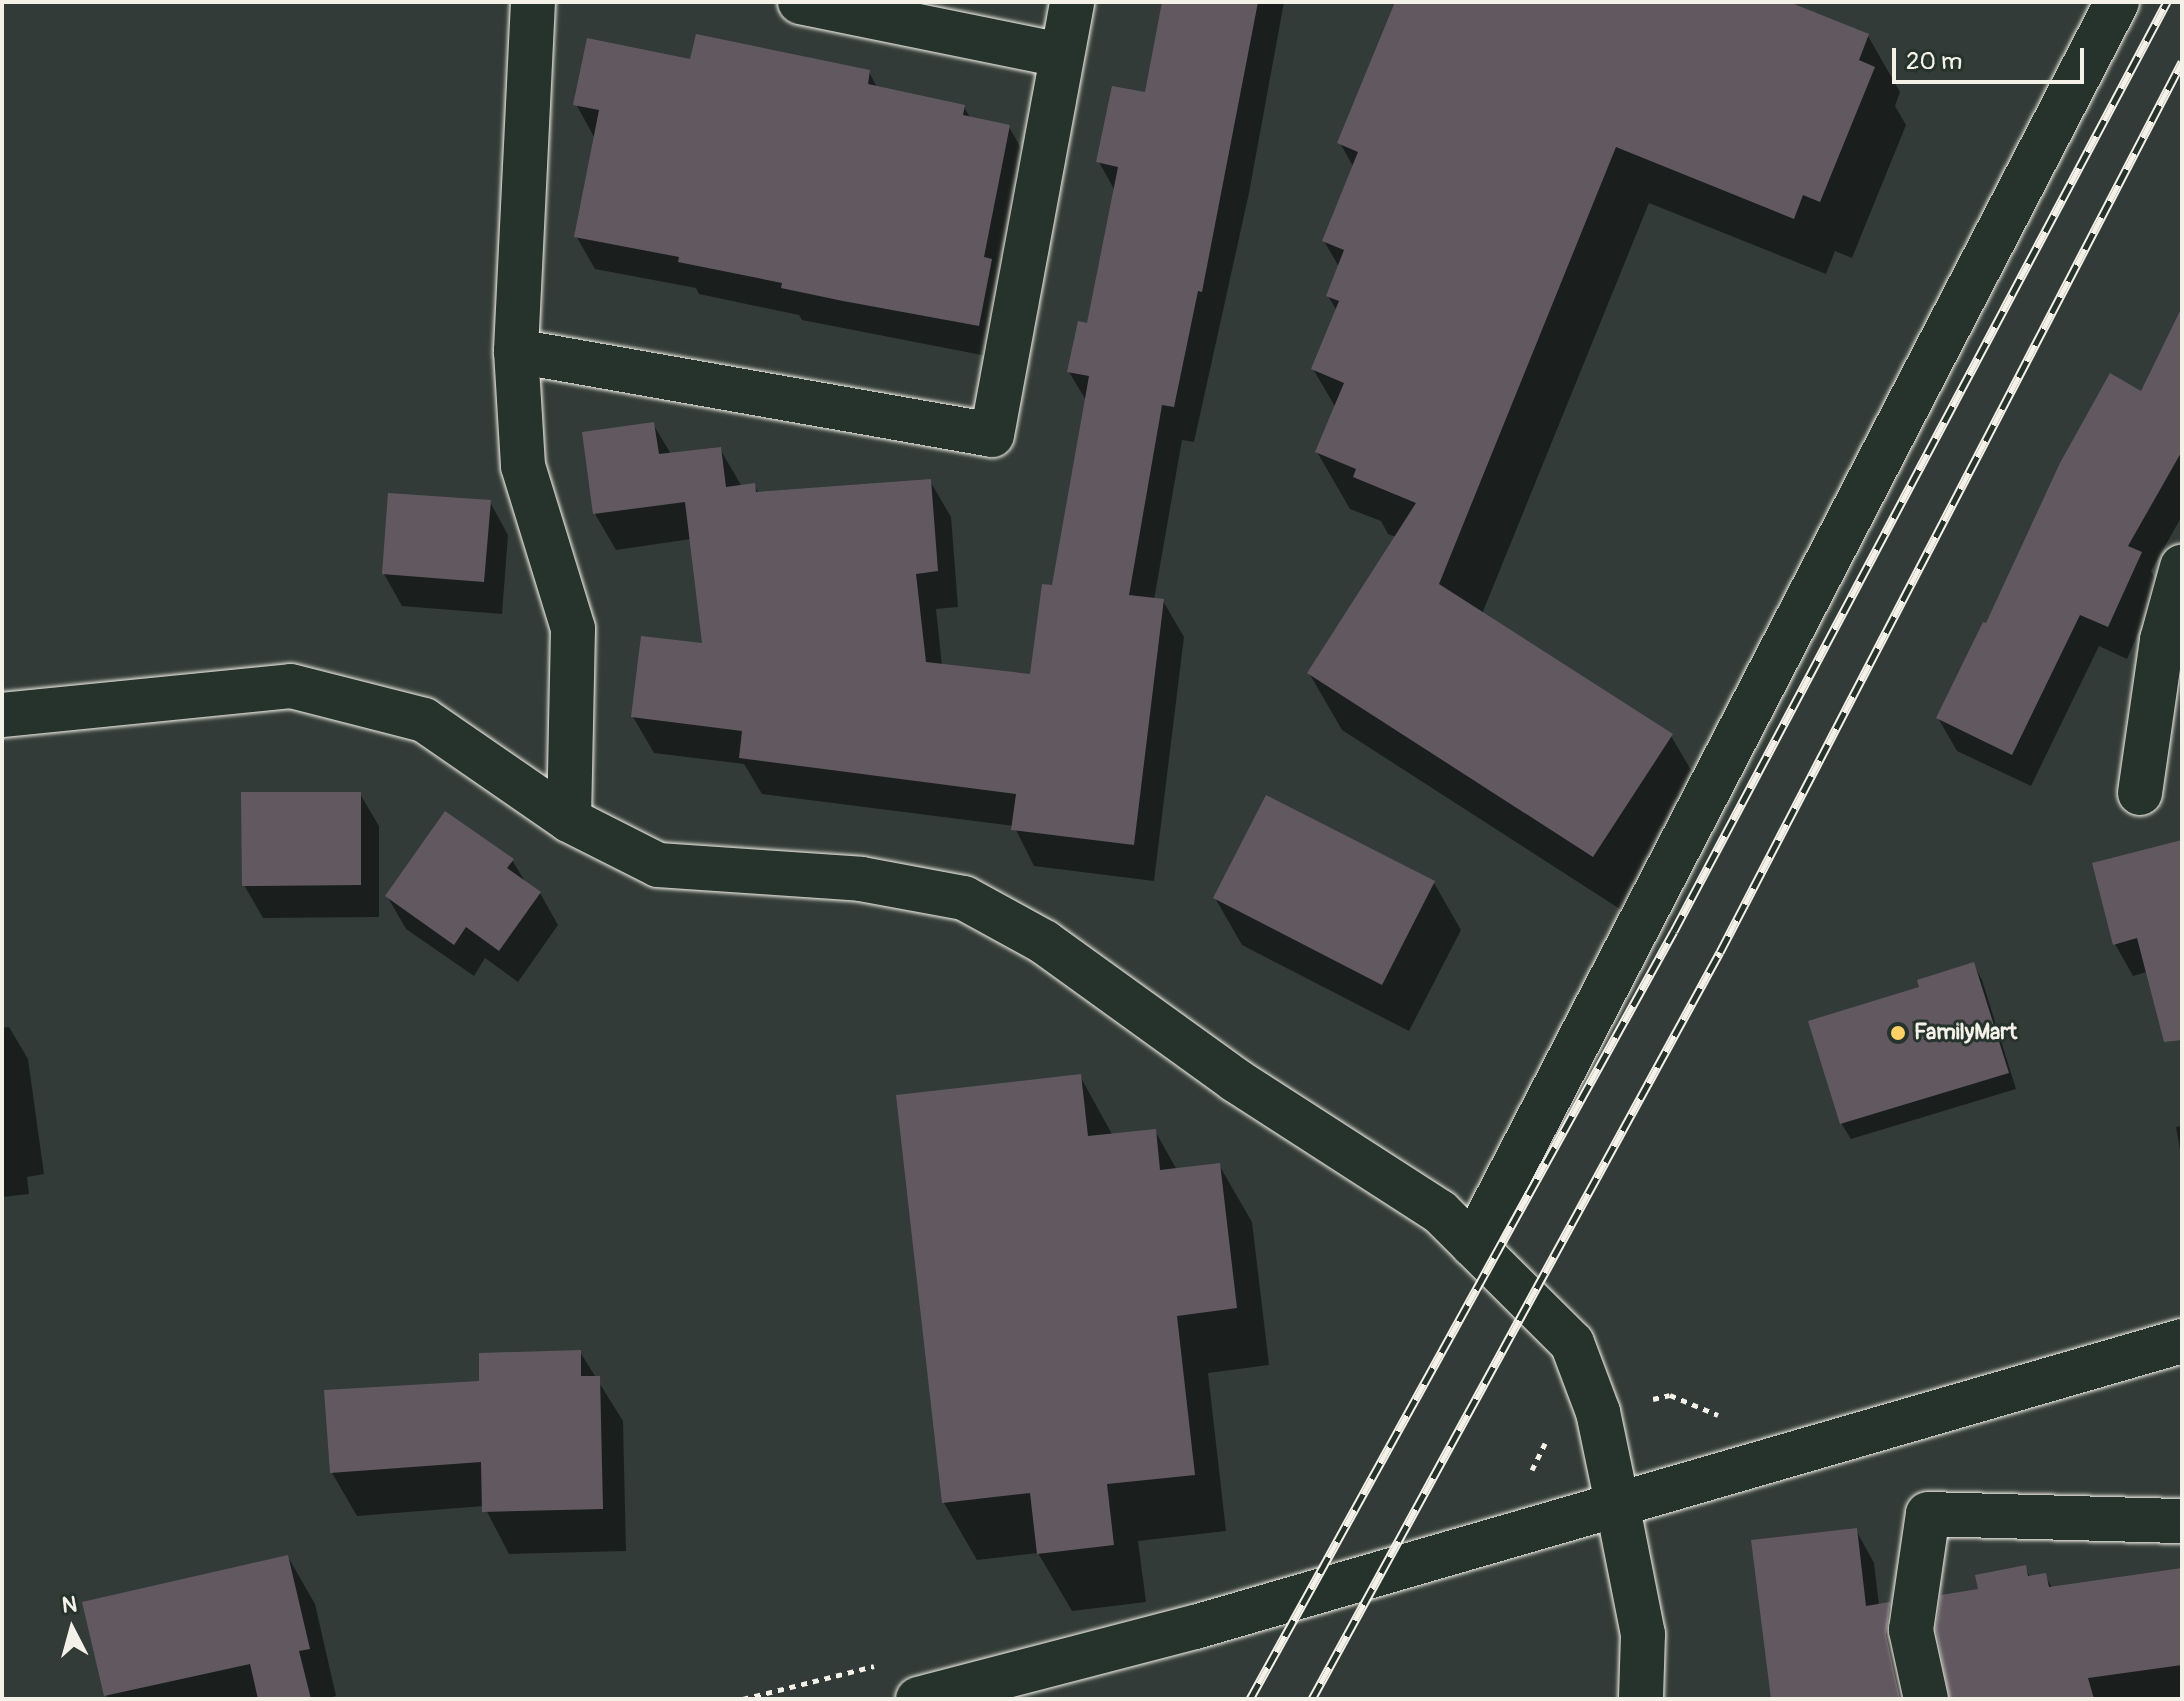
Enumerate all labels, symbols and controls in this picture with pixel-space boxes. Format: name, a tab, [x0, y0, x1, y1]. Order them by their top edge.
scale bar	[1896, 32, 2088, 82]
text: 20 m	[1906, 47, 1962, 76]
place label: FamilyMart	[1914, 1020, 2017, 1046]
marker: FamilyMart	[1889, 1024, 1907, 1042]
north arrow	[32, 1589, 112, 1669]
text: N	[61, 1590, 78, 1620]

